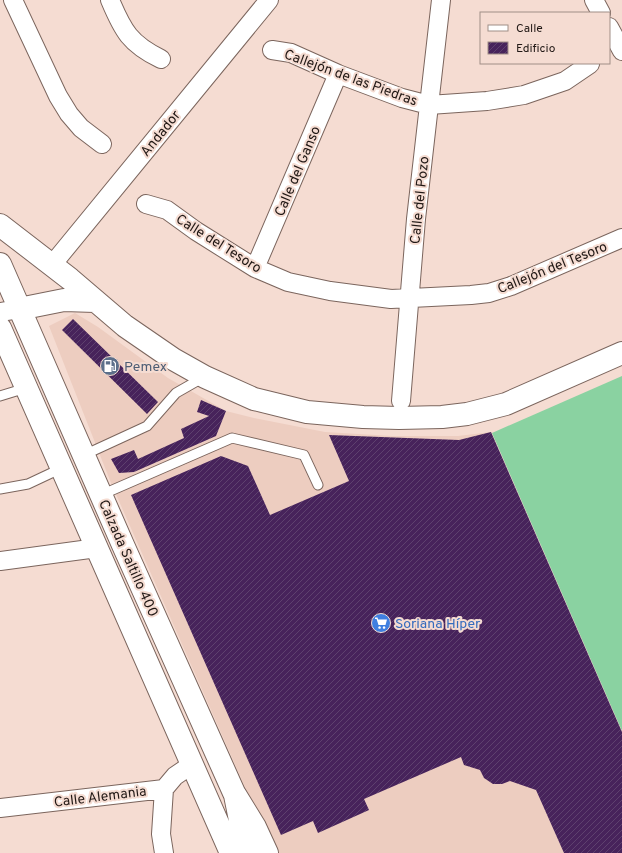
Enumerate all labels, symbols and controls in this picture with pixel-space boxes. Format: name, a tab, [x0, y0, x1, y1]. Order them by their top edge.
legend	[480, 12, 610, 64]
text: Calle	[516, 21, 543, 37]
text: Edificio	[516, 41, 556, 57]
street label: Callejón de las Piedras	[282, 46, 419, 110]
street label: Andador	[138, 107, 185, 160]
street label: Calle del Ganso	[272, 124, 325, 219]
street label: Calle del Pozo	[407, 155, 434, 245]
street label: Calle del Tesoro	[172, 211, 264, 277]
street label: Callejón del Tesoro	[495, 239, 610, 298]
fuel station icon: Pemex	[99, 355, 121, 377]
place label: Pemex	[124, 359, 167, 376]
street label: Calzada Saltillo 400	[94, 497, 161, 620]
supermarket icon: Soriana Híper	[370, 612, 392, 634]
place label: Soriana Híper	[395, 616, 481, 633]
street label: Calle Alemania	[53, 783, 147, 812]

